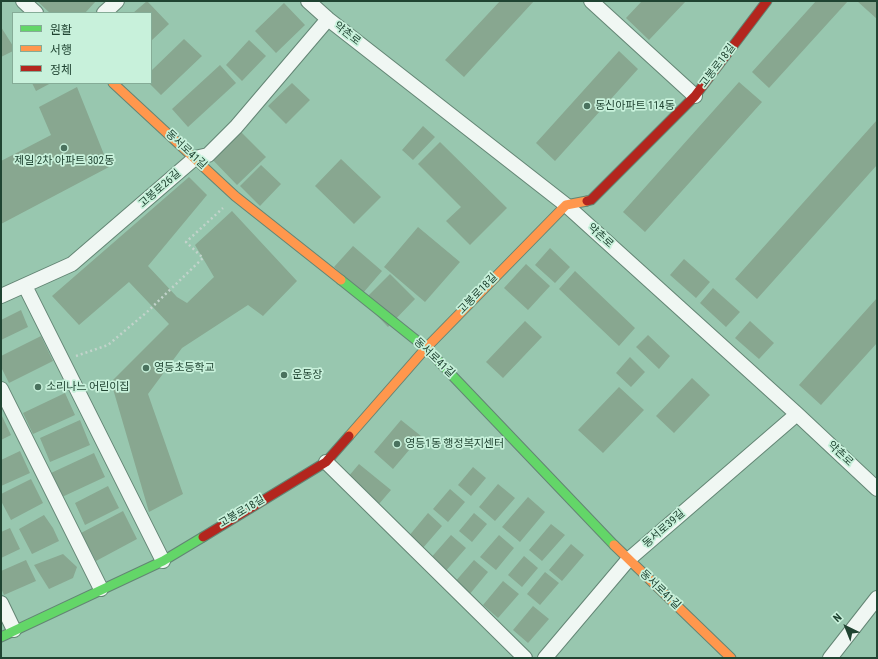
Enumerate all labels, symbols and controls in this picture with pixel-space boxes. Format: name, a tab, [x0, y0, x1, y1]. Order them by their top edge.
legend	[12, 12, 152, 84]
street label: 약촌로	[331, 19, 363, 49]
text: 원활	[50, 23, 72, 37]
street label: 고봉로18길	[697, 42, 739, 90]
text: 서행	[50, 43, 72, 57]
text: 정체	[50, 63, 72, 77]
place label: 동신아파트 114동	[595, 99, 675, 113]
marker: 동신아파트 114동	[582, 101, 592, 111]
street label: 동서로41길	[163, 128, 209, 172]
marker: 제일 2차 아파트 302동	[59, 143, 69, 153]
place label: 제일 2차 아파트 302동	[14, 154, 114, 168]
street label: 고봉로26길	[136, 167, 184, 211]
street label: 약촌로	[584, 221, 616, 251]
street label: 고봉로18길	[455, 271, 501, 317]
street label: 동서로41길	[411, 335, 457, 381]
place label: 영등초등학교	[154, 361, 215, 375]
marker: 영등초등학교	[141, 363, 151, 373]
place label: 운동장	[292, 368, 322, 382]
marker: 운동장	[279, 370, 289, 380]
place label: 소리나느 어린이집	[46, 380, 129, 394]
marker: 소리나느 어린이집	[33, 382, 43, 392]
place label: 영등1동 행정복지센터	[405, 437, 504, 451]
marker: 영등1동 행정복지센터	[392, 439, 402, 449]
street label: 약촌로	[824, 439, 856, 469]
street label: 고봉로18길	[217, 493, 267, 531]
street label: 동서로39길	[640, 507, 688, 551]
street label: 동서로41길	[637, 567, 683, 613]
north arrow	[826, 607, 866, 647]
text: N	[831, 611, 844, 625]

